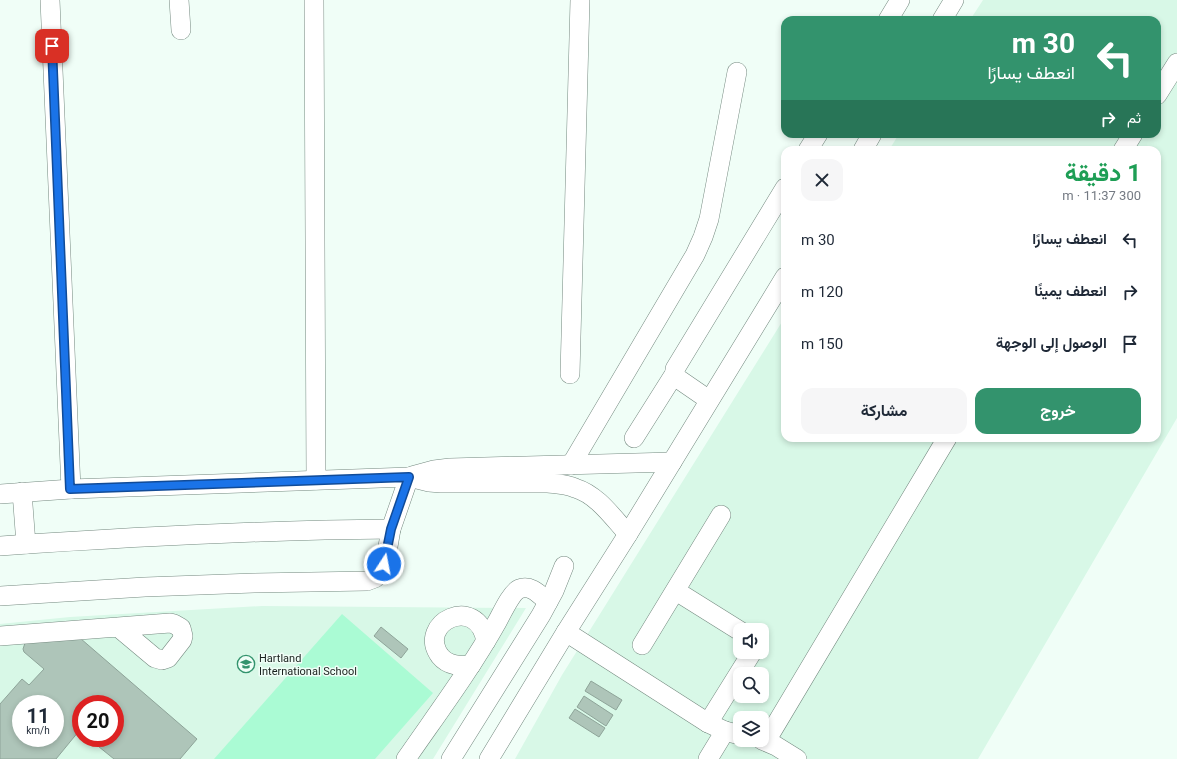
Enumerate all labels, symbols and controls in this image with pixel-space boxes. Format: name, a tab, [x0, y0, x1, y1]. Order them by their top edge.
text: 30 m	[1012, 27, 1075, 60]
pin	[35, 29, 69, 63]
icon: left	[1089, 32, 1141, 84]
icon: arrive	[41, 35, 63, 57]
text: انعطف يسارًا	[987, 62, 1075, 83]
icon: right	[1097, 108, 1119, 130]
text: ثم	[1127, 109, 1141, 127]
button: close	[801, 159, 843, 201]
text: 1 دقيقة	[1065, 159, 1141, 187]
text: 300 m · 11:37	[1062, 188, 1141, 203]
icon: left	[1119, 229, 1141, 251]
text: انعطف يسارًا	[1032, 230, 1107, 248]
text: 30 m	[801, 231, 835, 249]
icon: right	[1119, 281, 1141, 303]
text: انعطف يمينًا	[1034, 282, 1107, 300]
text: 120 m	[801, 283, 843, 301]
icon: arrive	[1119, 333, 1141, 355]
text: الوصول إلى الوجهة	[996, 334, 1107, 352]
text: 150 m	[801, 335, 843, 353]
button: مشاركة	[801, 388, 967, 434]
button: خروج	[975, 388, 1141, 434]
position arrow	[363, 543, 405, 585]
map controls	[733, 623, 769, 747]
button: sound	[733, 623, 769, 659]
place label: Hartland International School	[259, 652, 357, 678]
school or university icon: Hartland International School	[236, 654, 256, 674]
button: search	[733, 667, 769, 703]
speed limit sign: 20	[72, 695, 124, 747]
text: 11	[27, 704, 49, 728]
button: layers	[733, 711, 769, 747]
text: km/h	[26, 725, 50, 736]

